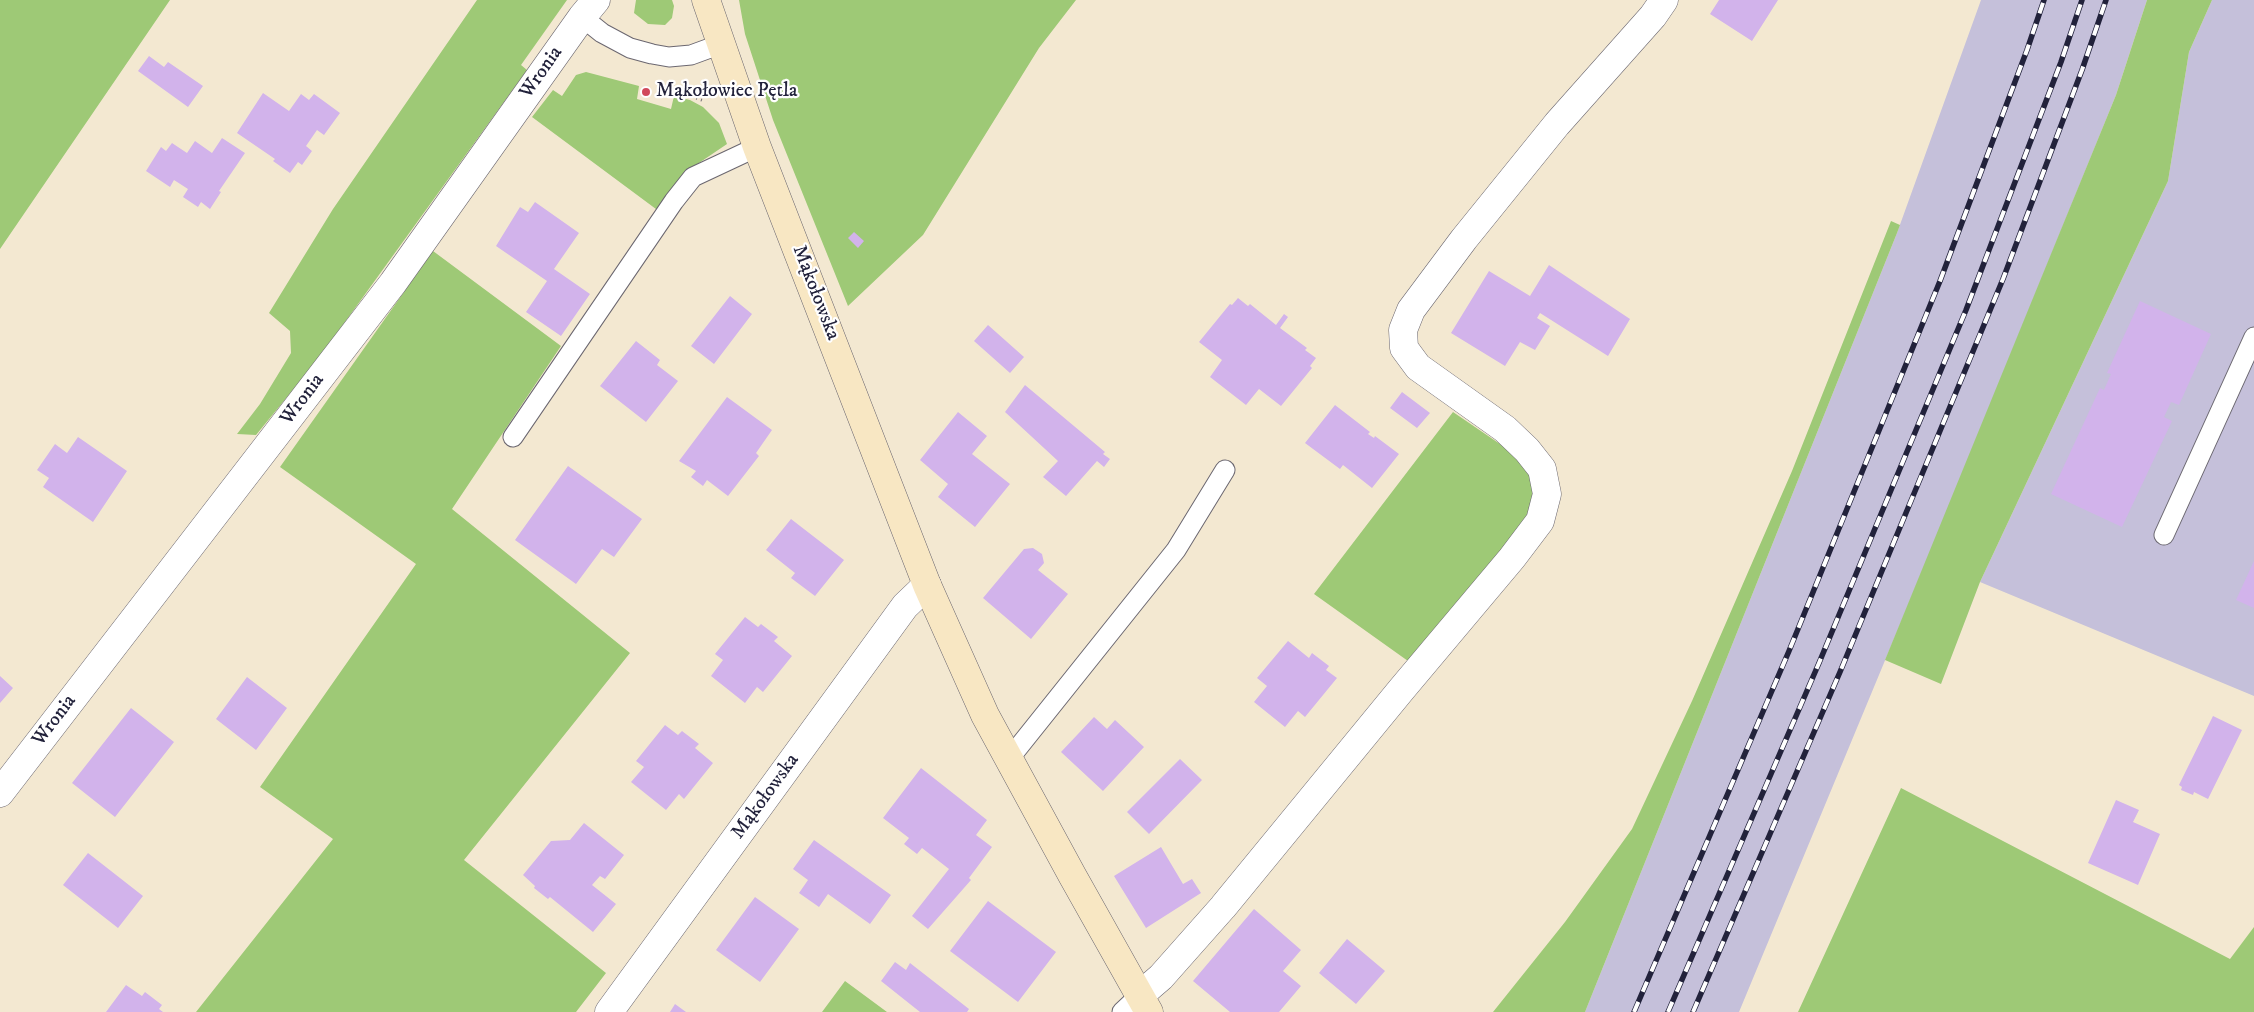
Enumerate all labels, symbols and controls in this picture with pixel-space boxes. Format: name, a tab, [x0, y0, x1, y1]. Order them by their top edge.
street label: Wronia	[515, 42, 569, 104]
place label: Mąkołowiec Pętla	[656, 80, 797, 104]
marker: Mąkołowiec Pętla	[640, 86, 652, 98]
street label: Mąkołowska	[786, 242, 844, 344]
street label: Wronia	[276, 369, 330, 431]
street label: Wronia	[28, 690, 82, 752]
street label: Mąkołowska	[727, 750, 805, 844]

